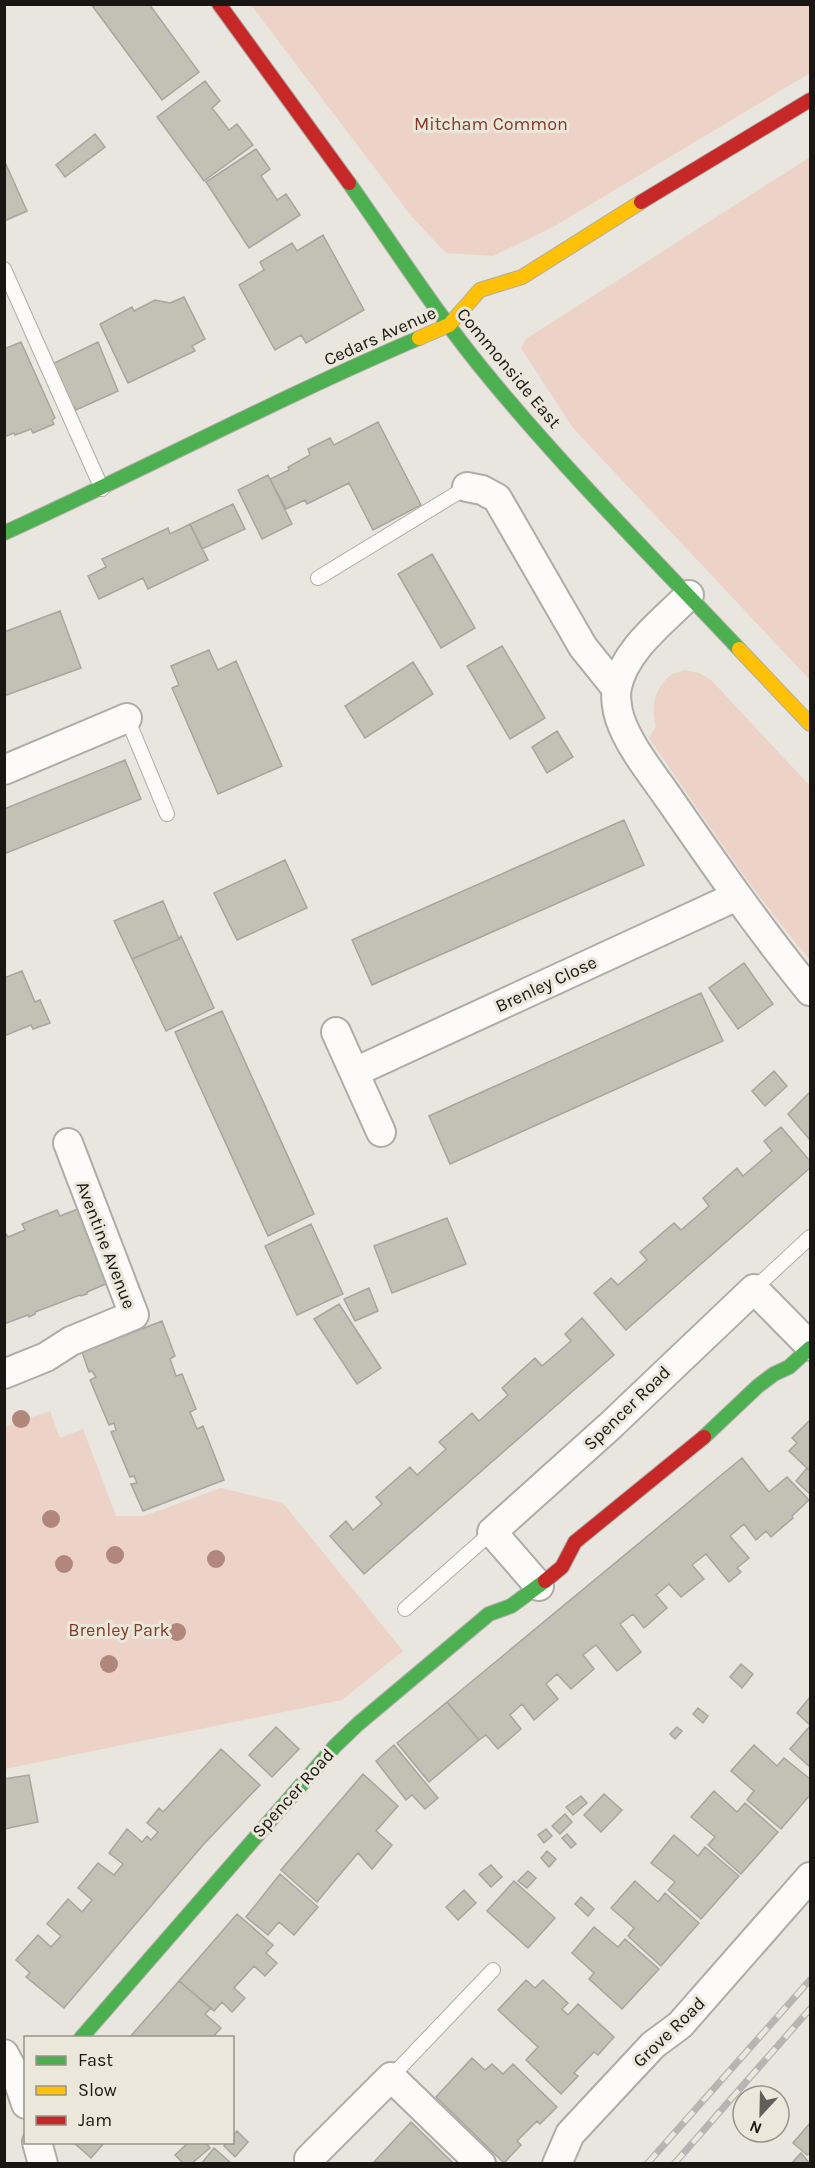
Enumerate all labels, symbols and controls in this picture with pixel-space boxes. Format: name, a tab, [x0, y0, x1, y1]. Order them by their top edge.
park label: Mitcham Common	[414, 113, 568, 135]
street label: Cedars Avenue	[321, 301, 439, 371]
street label: Commonside East	[452, 303, 566, 433]
street label: Brenley Close	[492, 951, 600, 1017]
street label: Aventine Avenue	[72, 1178, 140, 1312]
street label: Spencer Road	[579, 1361, 675, 1455]
park label: Brenley Park	[68, 1619, 170, 1641]
street label: Spencer Road	[247, 1744, 339, 1842]
street label: Grove Road	[628, 1992, 710, 2072]
legend	[24, 2036, 234, 2144]
text: Fast	[78, 2049, 113, 2071]
text: Slow	[78, 2079, 117, 2101]
north arrow	[731, 2084, 791, 2144]
text: Jam	[78, 2109, 112, 2131]
text: N	[747, 2116, 764, 2138]

